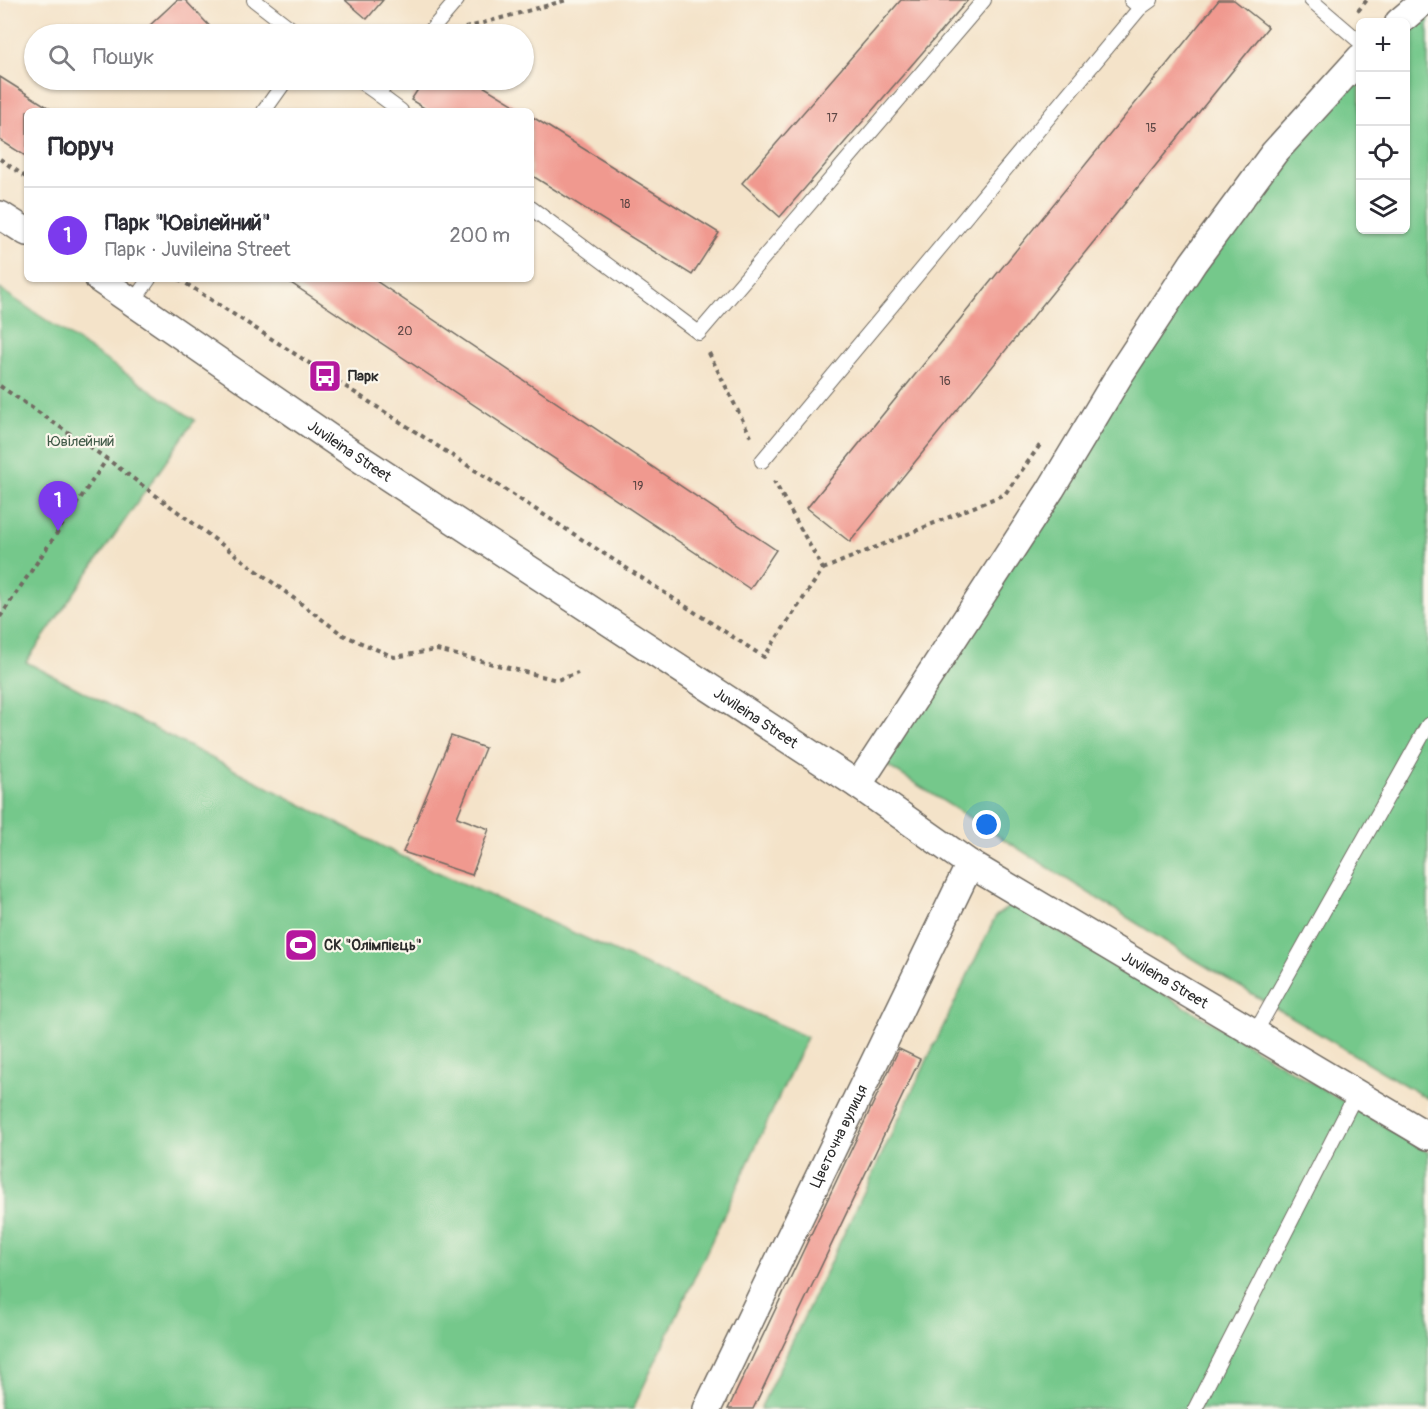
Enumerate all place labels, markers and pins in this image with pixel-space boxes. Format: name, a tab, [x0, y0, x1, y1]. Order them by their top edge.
bus stop icon: Парк	[307, 358, 343, 394]
place label: Парк	[348, 367, 379, 386]
pin: 1	[38, 482, 78, 531]
sports icon: СК "Олімпієць"	[283, 927, 319, 963]
place label: СК "Олімпієць"	[324, 936, 422, 955]

